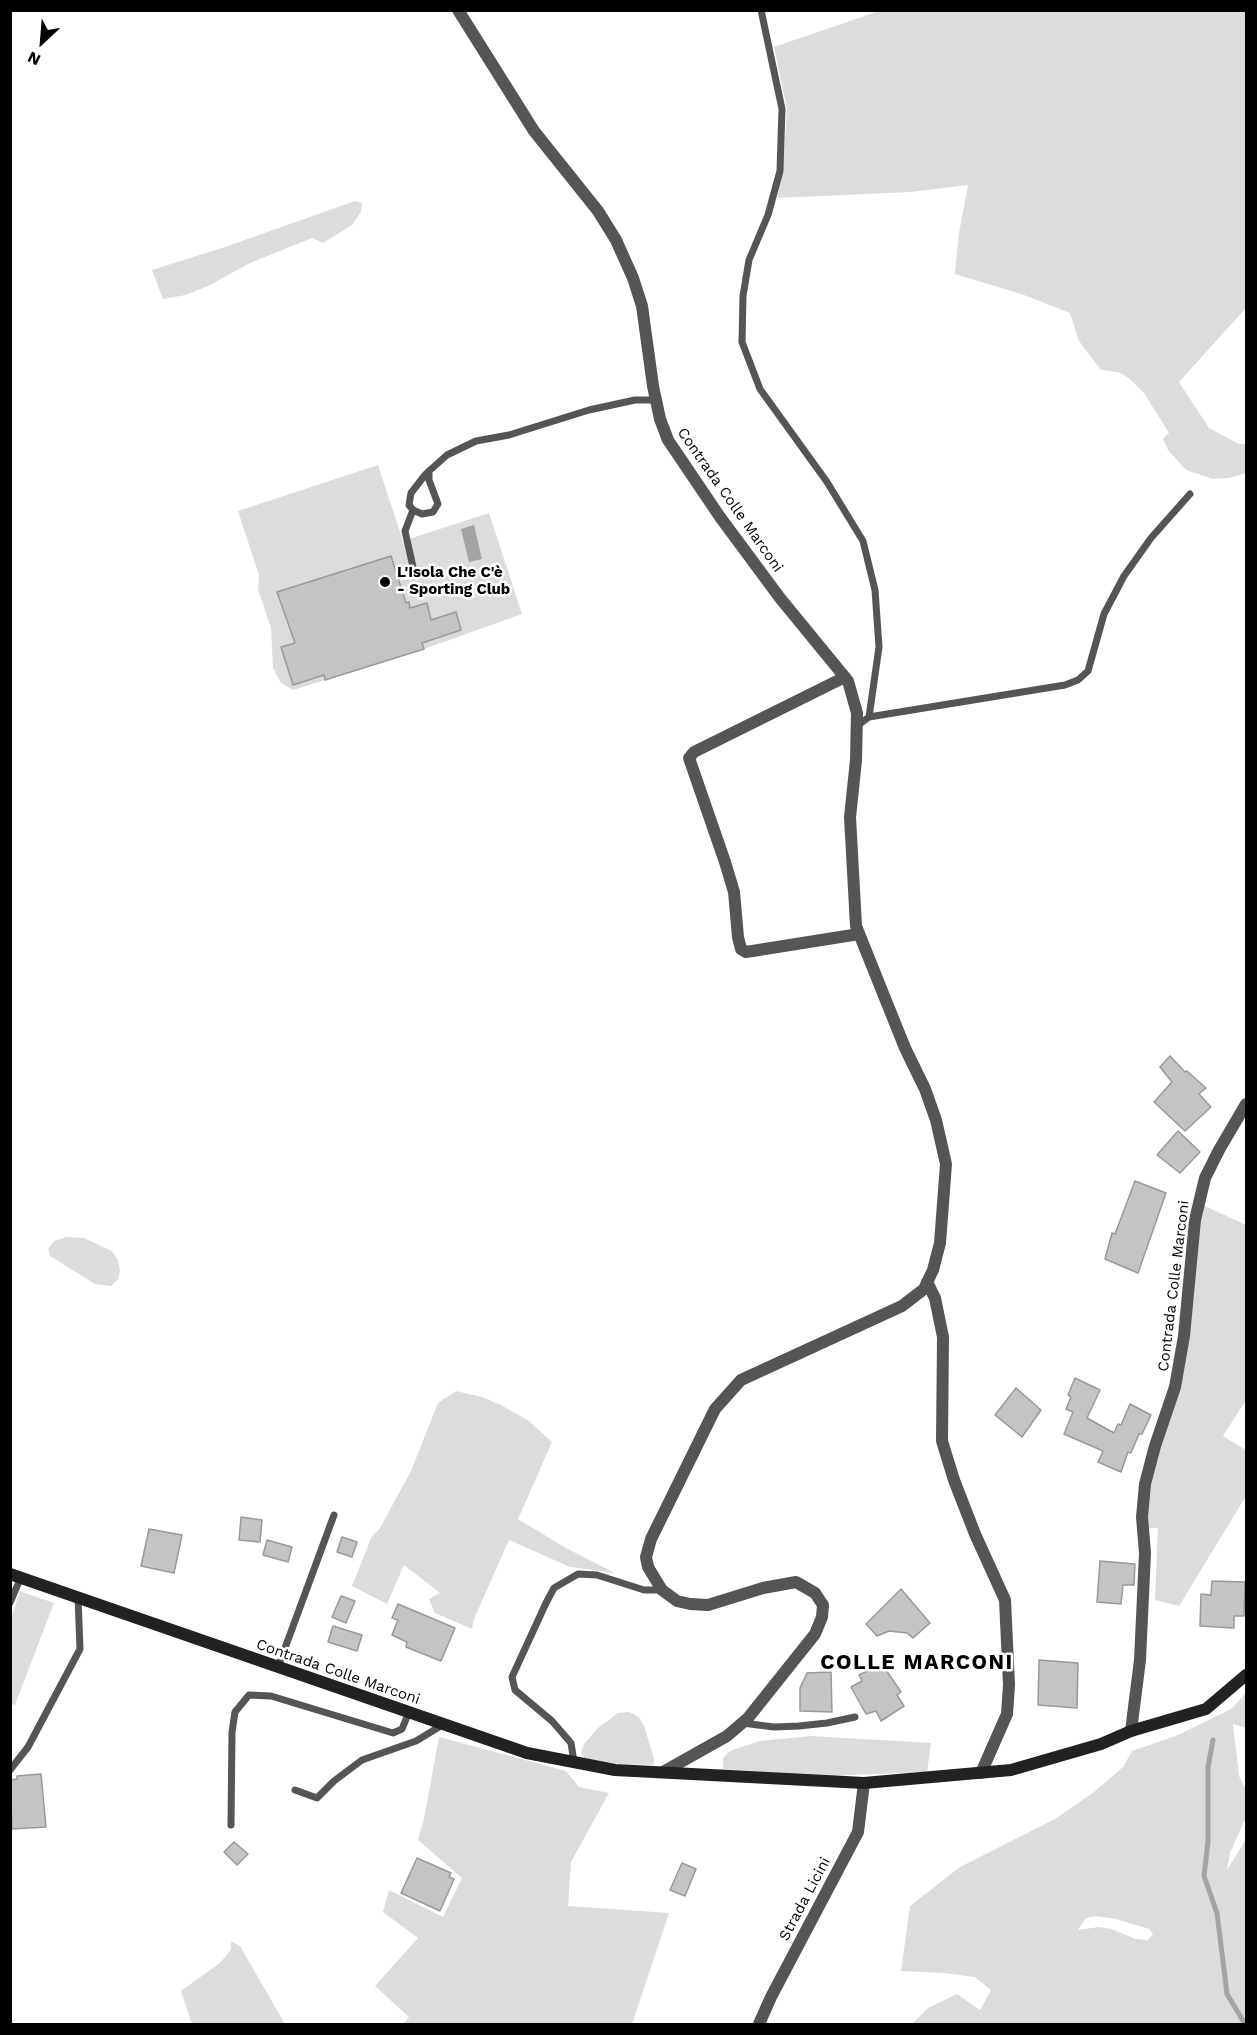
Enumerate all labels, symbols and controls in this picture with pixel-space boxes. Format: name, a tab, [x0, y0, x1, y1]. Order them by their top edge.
north arrow	[12, 12, 72, 72]
text: N	[24, 47, 43, 70]
street label: Contrada Colle Marconi	[673, 424, 787, 576]
place label: L'Isola Che C'è - Sporting Club	[397, 564, 510, 599]
marker: L'Isola Che C'è - Sporting Club	[378, 575, 392, 589]
street label: Contrada Colle Marconi	[1155, 1199, 1193, 1373]
street label: Contrada Colle Marconi	[254, 1635, 422, 1709]
district label: COLLE MARCONI	[820, 1650, 1014, 1676]
street label: Strada Licini	[775, 1854, 835, 1944]

